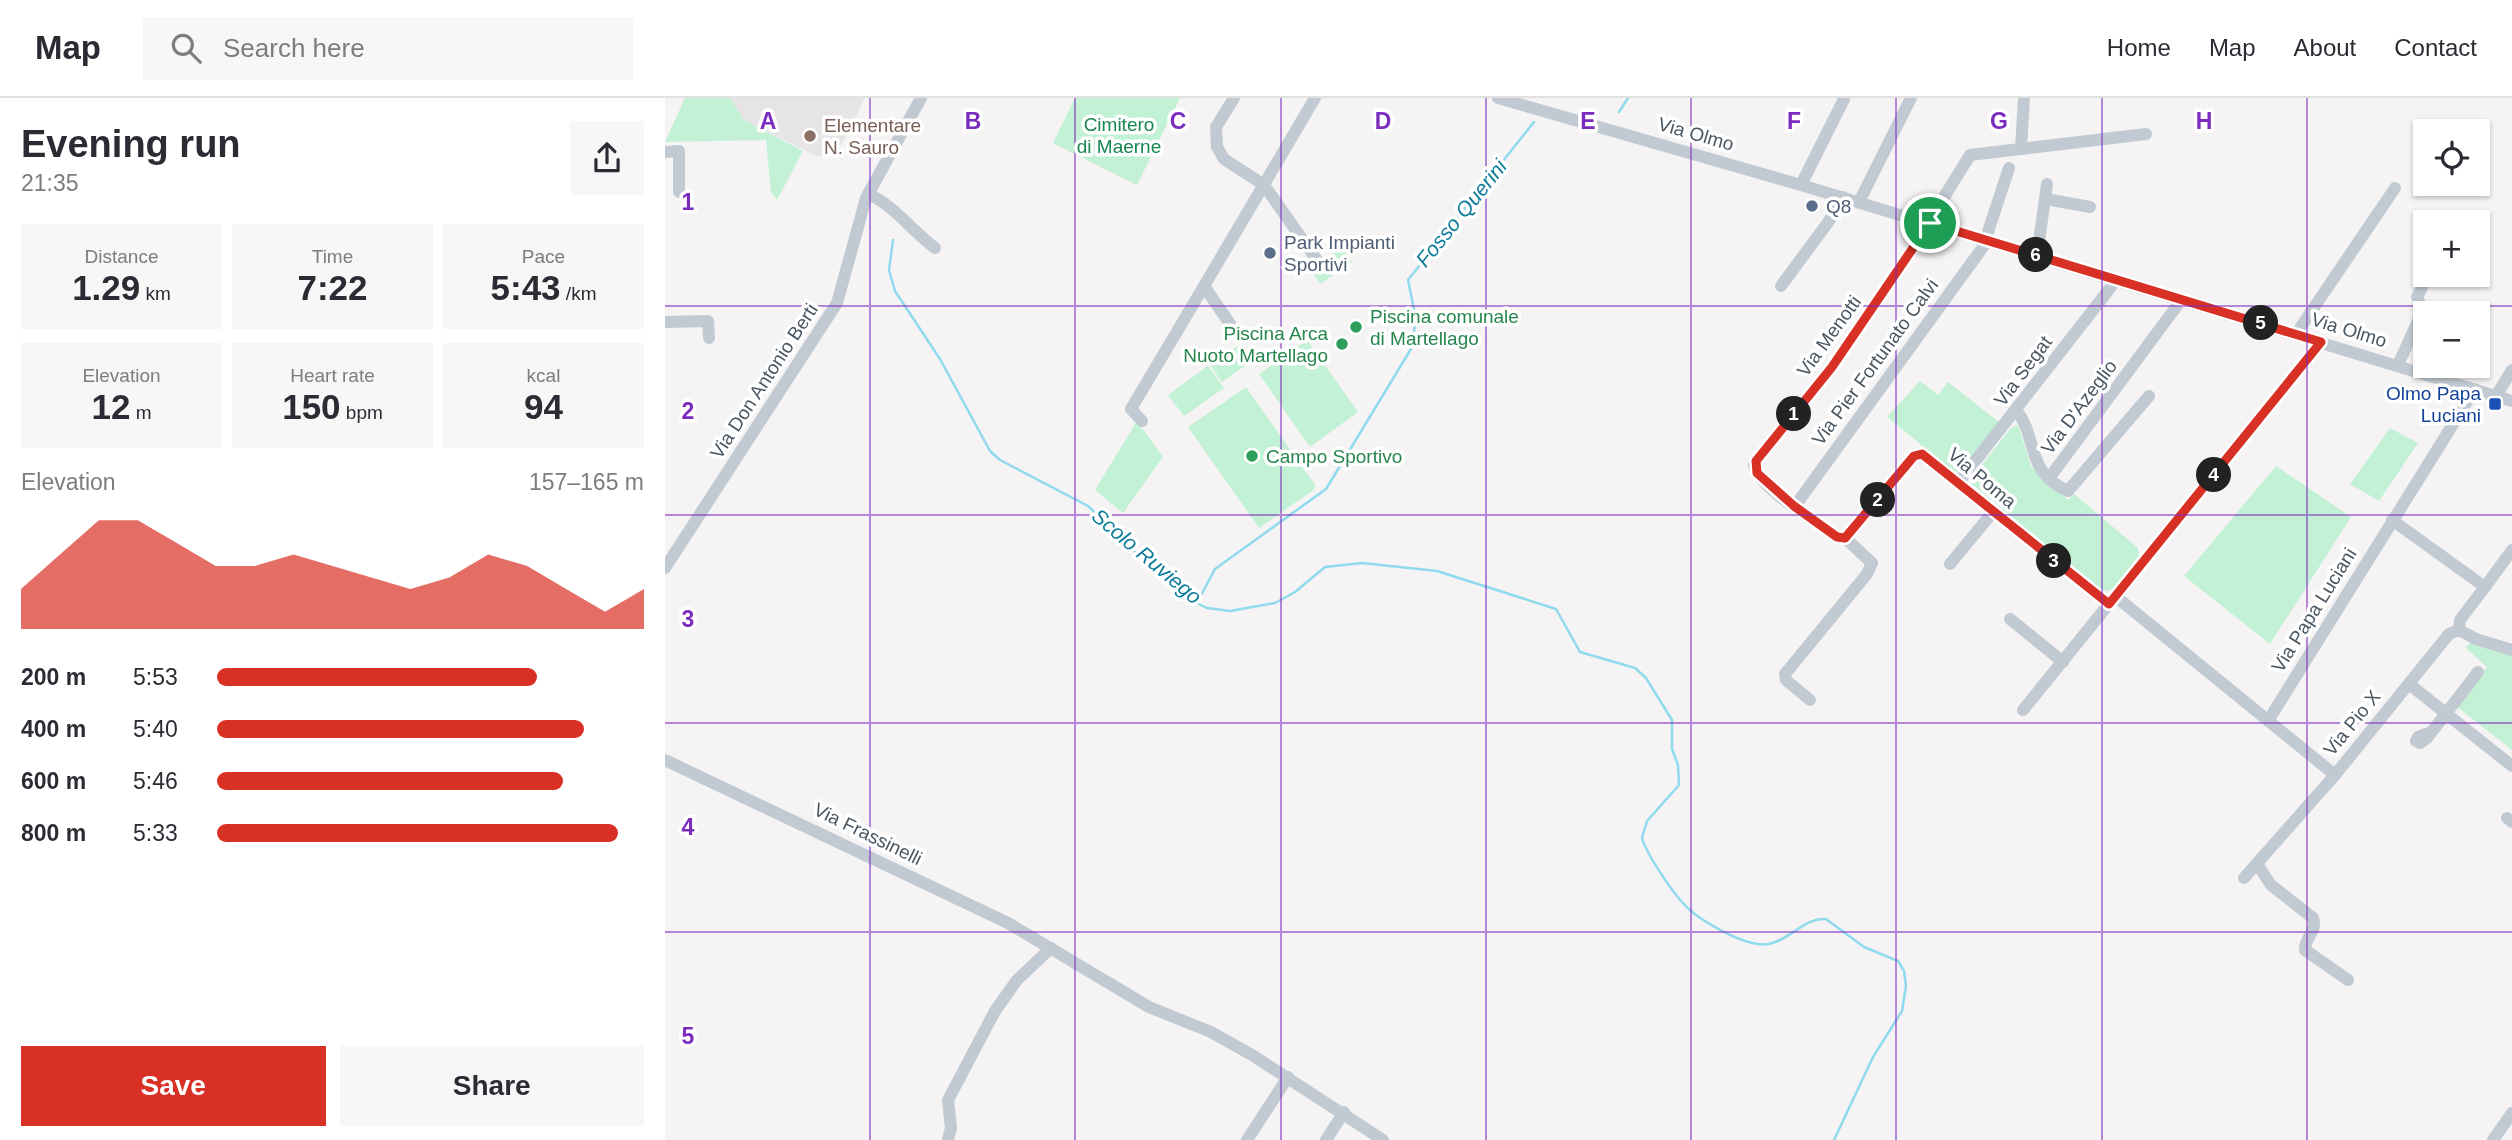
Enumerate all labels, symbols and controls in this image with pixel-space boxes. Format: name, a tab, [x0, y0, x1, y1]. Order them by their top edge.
search box	[143, 17, 633, 80]
text: Map	[35, 29, 101, 66]
icon: search	[167, 29, 205, 67]
text: Search here	[223, 33, 365, 63]
text: Home	[2107, 34, 2171, 61]
text: Map	[2209, 34, 2256, 61]
text: About	[2294, 34, 2356, 61]
text: Contact	[2394, 34, 2477, 61]
text: A	[760, 108, 776, 134]
text: B	[965, 108, 981, 134]
text: C	[1170, 108, 1186, 134]
text: D	[1375, 108, 1391, 134]
text: E	[1580, 108, 1596, 134]
text: F	[1787, 108, 1801, 134]
text: G	[1990, 108, 2008, 134]
text: H	[2196, 108, 2212, 134]
street label: Via Olmo	[1656, 113, 1736, 155]
park label: Cimitero di Maerne	[1077, 114, 1161, 157]
place label: Elementare N. Sauro	[824, 115, 921, 158]
map controls	[2413, 119, 2490, 378]
button: locate	[2413, 119, 2490, 196]
button: share	[570, 121, 644, 195]
text: Evening run	[21, 123, 241, 165]
marker: Elementare N. Sauro	[802, 128, 818, 144]
water label: Fosso Querini	[1411, 154, 1512, 271]
text: 21:35	[21, 170, 79, 196]
text: 1	[682, 189, 695, 215]
pin	[1900, 193, 1960, 253]
place label: Q8	[1826, 196, 1851, 217]
marker: Q8	[1804, 198, 1820, 214]
icon: arrive	[1911, 204, 1949, 242]
button: +	[2413, 210, 2490, 287]
place label: Park Impianti Sportivi	[1284, 232, 1395, 275]
pin: 6	[2019, 238, 2053, 272]
text: 6	[2030, 244, 2041, 265]
marker: Park Impianti Sportivi	[1262, 245, 1278, 261]
text: Distance	[85, 246, 158, 267]
text: Time	[312, 246, 353, 267]
text: Pace	[522, 246, 565, 267]
text: 1.29	[72, 268, 140, 307]
text: 7:22	[297, 268, 368, 307]
text: 5:43	[491, 268, 561, 307]
street label: Via Pier Fortunato Calvi	[1808, 275, 1942, 449]
text: km	[140, 283, 171, 304]
text: /km	[561, 283, 596, 304]
street label: Via Menotti	[1793, 292, 1865, 380]
street label: Via Don Antonio Berti	[706, 300, 822, 462]
button: −	[2413, 301, 2490, 378]
place label: Piscina comunale di Martellago	[1370, 306, 1519, 349]
pin: 5	[2243, 306, 2279, 341]
street label: Via Olmo	[2309, 309, 2389, 351]
text: 5	[2255, 312, 2266, 333]
marker: Piscina comunale di Martellago	[1348, 319, 1364, 335]
place label: Piscina Arca Nuoto Martellago	[1183, 323, 1328, 366]
street label: Via Segat	[1990, 331, 2057, 410]
marker: Piscina Arca Nuoto Martellago	[1334, 336, 1350, 352]
street label: Via D'Azeglio	[2037, 356, 2121, 458]
text: Elevation	[82, 365, 161, 386]
text: Heart rate	[290, 365, 375, 386]
text: kcal	[527, 365, 560, 386]
place label: Olmo Papa Luciani	[2386, 383, 2481, 426]
text: 12	[91, 387, 130, 426]
text: 150	[282, 387, 341, 426]
text: 94	[524, 387, 563, 426]
pin: 1	[1777, 396, 1811, 432]
marker: Olmo Papa Luciani	[2487, 396, 2503, 412]
text: 2	[682, 398, 694, 424]
text: m	[130, 402, 152, 423]
text: bpm	[341, 402, 383, 423]
text: 1	[1788, 403, 1799, 424]
street label: Via Poma	[1944, 444, 2021, 513]
place label: Campo Sportivo	[1266, 446, 1402, 467]
marker: Campo Sportivo	[1244, 448, 1260, 464]
pin: 4	[2197, 458, 2231, 492]
text: 4	[2208, 464, 2219, 485]
text: Elevation	[21, 469, 116, 495]
text: 157–165 m	[529, 469, 644, 495]
pin: 2	[1861, 482, 1895, 518]
text: 2	[1872, 489, 1883, 510]
water label: Scolo Ruviego	[1088, 504, 1207, 609]
pin: 3	[2037, 544, 2071, 578]
street label: Via Papa Luciani	[2267, 544, 2361, 676]
text: 3	[2048, 550, 2059, 571]
text: 3	[682, 606, 694, 632]
text: 200 m	[21, 664, 86, 690]
text: 5:53	[133, 664, 178, 690]
street label: Via Pio X	[2319, 686, 2385, 760]
text: 400 m	[21, 716, 86, 742]
text: 5:40	[133, 716, 178, 742]
text: 600 m	[21, 768, 86, 794]
text: 5:46	[133, 768, 178, 794]
street label: Via Frassinelli	[810, 799, 926, 869]
text: 4	[682, 814, 695, 840]
text: 800 m	[21, 820, 86, 846]
text: 5:33	[133, 820, 178, 846]
text: 5	[682, 1023, 695, 1049]
button: Save	[21, 1046, 326, 1126]
button: Share	[340, 1046, 644, 1126]

